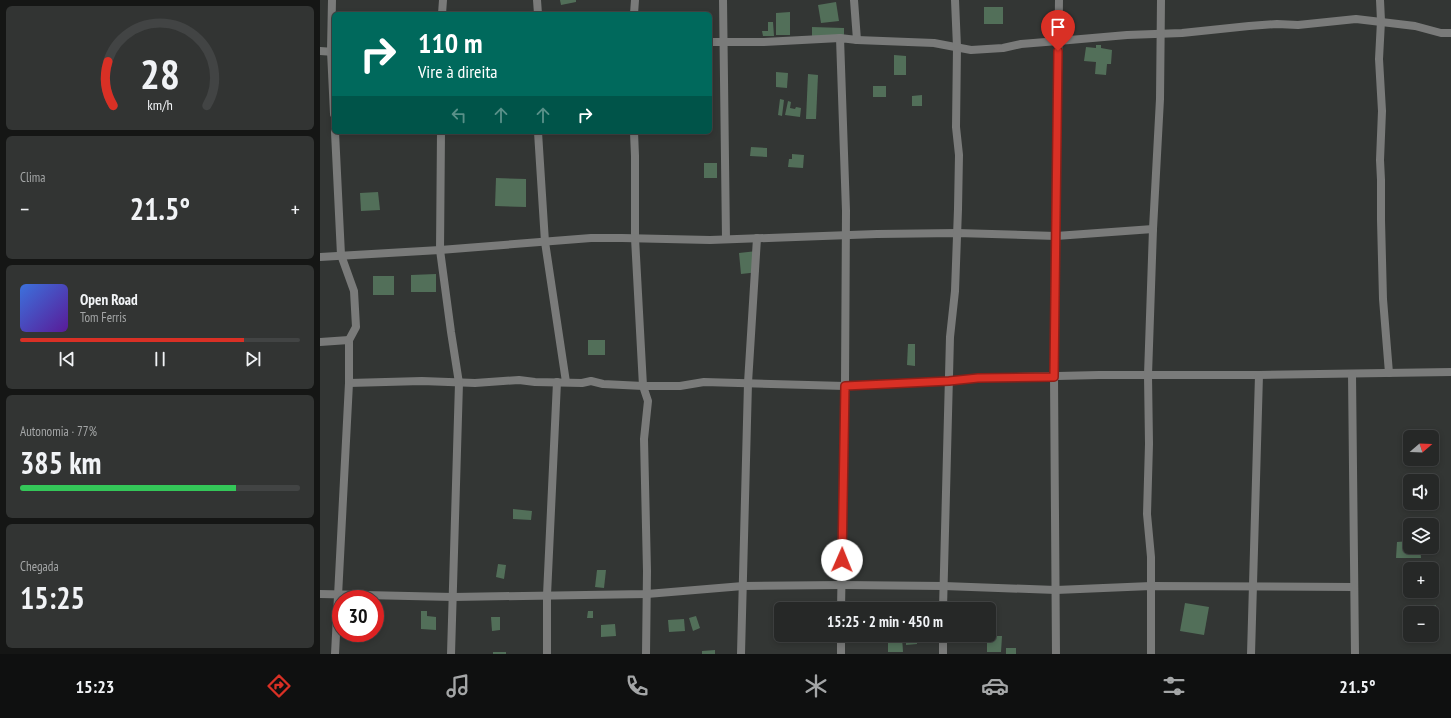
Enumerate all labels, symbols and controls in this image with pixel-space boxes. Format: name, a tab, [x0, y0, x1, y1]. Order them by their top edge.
pin	[1041, 10, 1075, 51]
icon: arrive	[1047, 16, 1069, 38]
text: 110 m	[418, 24, 482, 61]
icon: right	[352, 28, 404, 80]
text: 28	[140, 47, 180, 100]
text: Vire à direita	[418, 60, 498, 83]
text: km/h	[147, 94, 173, 113]
icon: left	[448, 104, 470, 126]
icon: ahead	[490, 104, 512, 126]
icon: ahead	[532, 104, 554, 126]
icon: right	[574, 104, 596, 126]
text: Clima	[20, 169, 45, 186]
text: 21.5°	[130, 189, 190, 228]
text: −	[20, 195, 29, 223]
text: +	[291, 195, 300, 223]
text: Open Road	[80, 290, 138, 309]
text: Tom Ferris	[80, 309, 126, 326]
icon: previous	[56, 348, 78, 370]
icon: pause	[149, 348, 171, 370]
icon: next	[242, 348, 264, 370]
text: Autonomia · 77%	[20, 423, 97, 440]
north arrow	[1403, 430, 1439, 466]
map controls	[1403, 430, 1439, 642]
text: 385 km	[20, 443, 101, 482]
button: sound	[1403, 474, 1439, 510]
button: layers	[1403, 518, 1439, 554]
position arrow	[821, 539, 863, 581]
text: Chegada	[20, 558, 59, 575]
button: +	[1403, 562, 1439, 598]
text: 15:25	[20, 578, 85, 617]
speed limit sign: 30	[332, 590, 384, 642]
button: −	[1403, 606, 1439, 642]
text: 15:25 · 2 min · 450 m	[827, 612, 943, 631]
icon: directions	[265, 672, 293, 700]
icon: music	[444, 672, 472, 700]
icon: phone	[623, 672, 651, 700]
icon: climate	[802, 672, 830, 700]
icon: car	[981, 672, 1009, 700]
icon: filters	[1160, 672, 1188, 700]
text: 15:23	[75, 675, 114, 698]
text: 21.5°	[1339, 675, 1376, 698]

